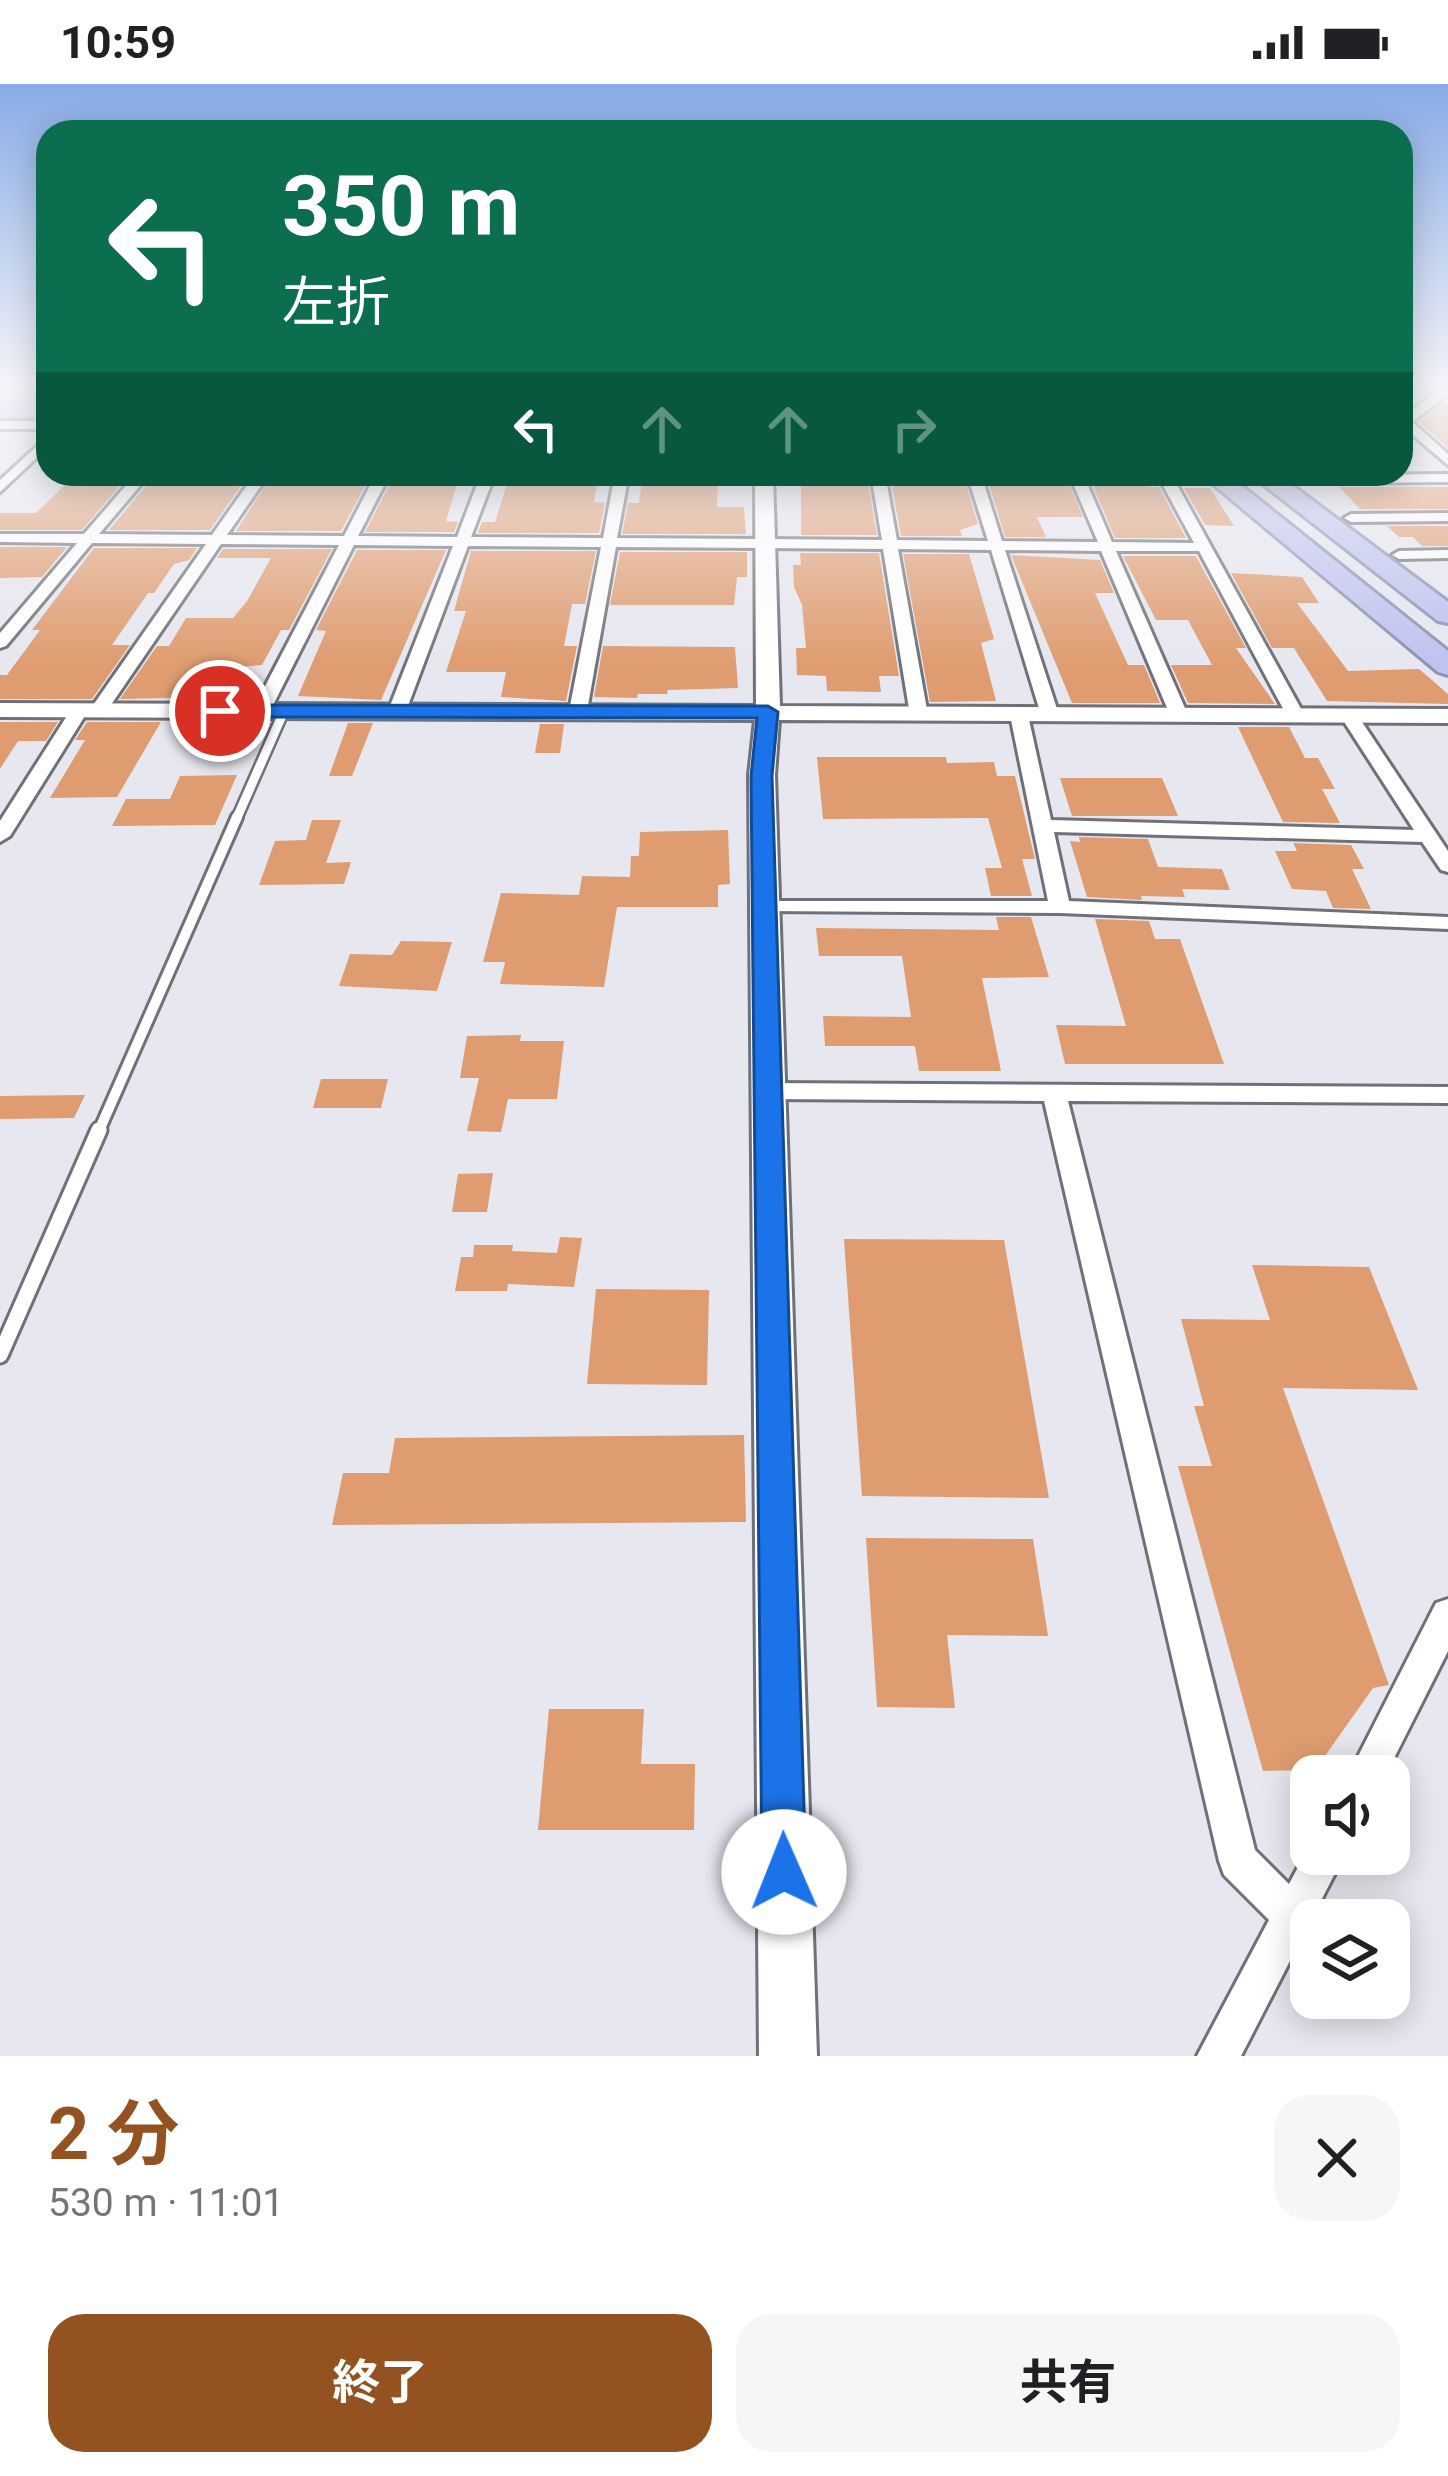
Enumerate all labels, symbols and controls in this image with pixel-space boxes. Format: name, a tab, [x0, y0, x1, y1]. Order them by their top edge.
text: 10:59	[60, 16, 176, 69]
text: 350 m	[282, 157, 520, 256]
icon: left	[84, 168, 240, 324]
text: 左折	[282, 271, 390, 334]
icon: left	[503, 396, 569, 462]
icon: ahead	[629, 396, 695, 462]
icon: ahead	[755, 396, 821, 462]
icon: right	[881, 396, 947, 462]
pin	[169, 660, 271, 762]
icon: arrive	[187, 678, 253, 744]
map controls	[1290, 1755, 1410, 2019]
button: sound	[1290, 1755, 1410, 1875]
position arrow	[721, 1809, 847, 1935]
button: layers	[1290, 1899, 1410, 2019]
text: 2 分	[48, 2092, 179, 2177]
button: close	[1274, 2095, 1400, 2221]
text: 530 m · 11:01	[48, 2180, 284, 2226]
button: 終了	[48, 2314, 712, 2452]
button: 共有	[736, 2314, 1400, 2452]

